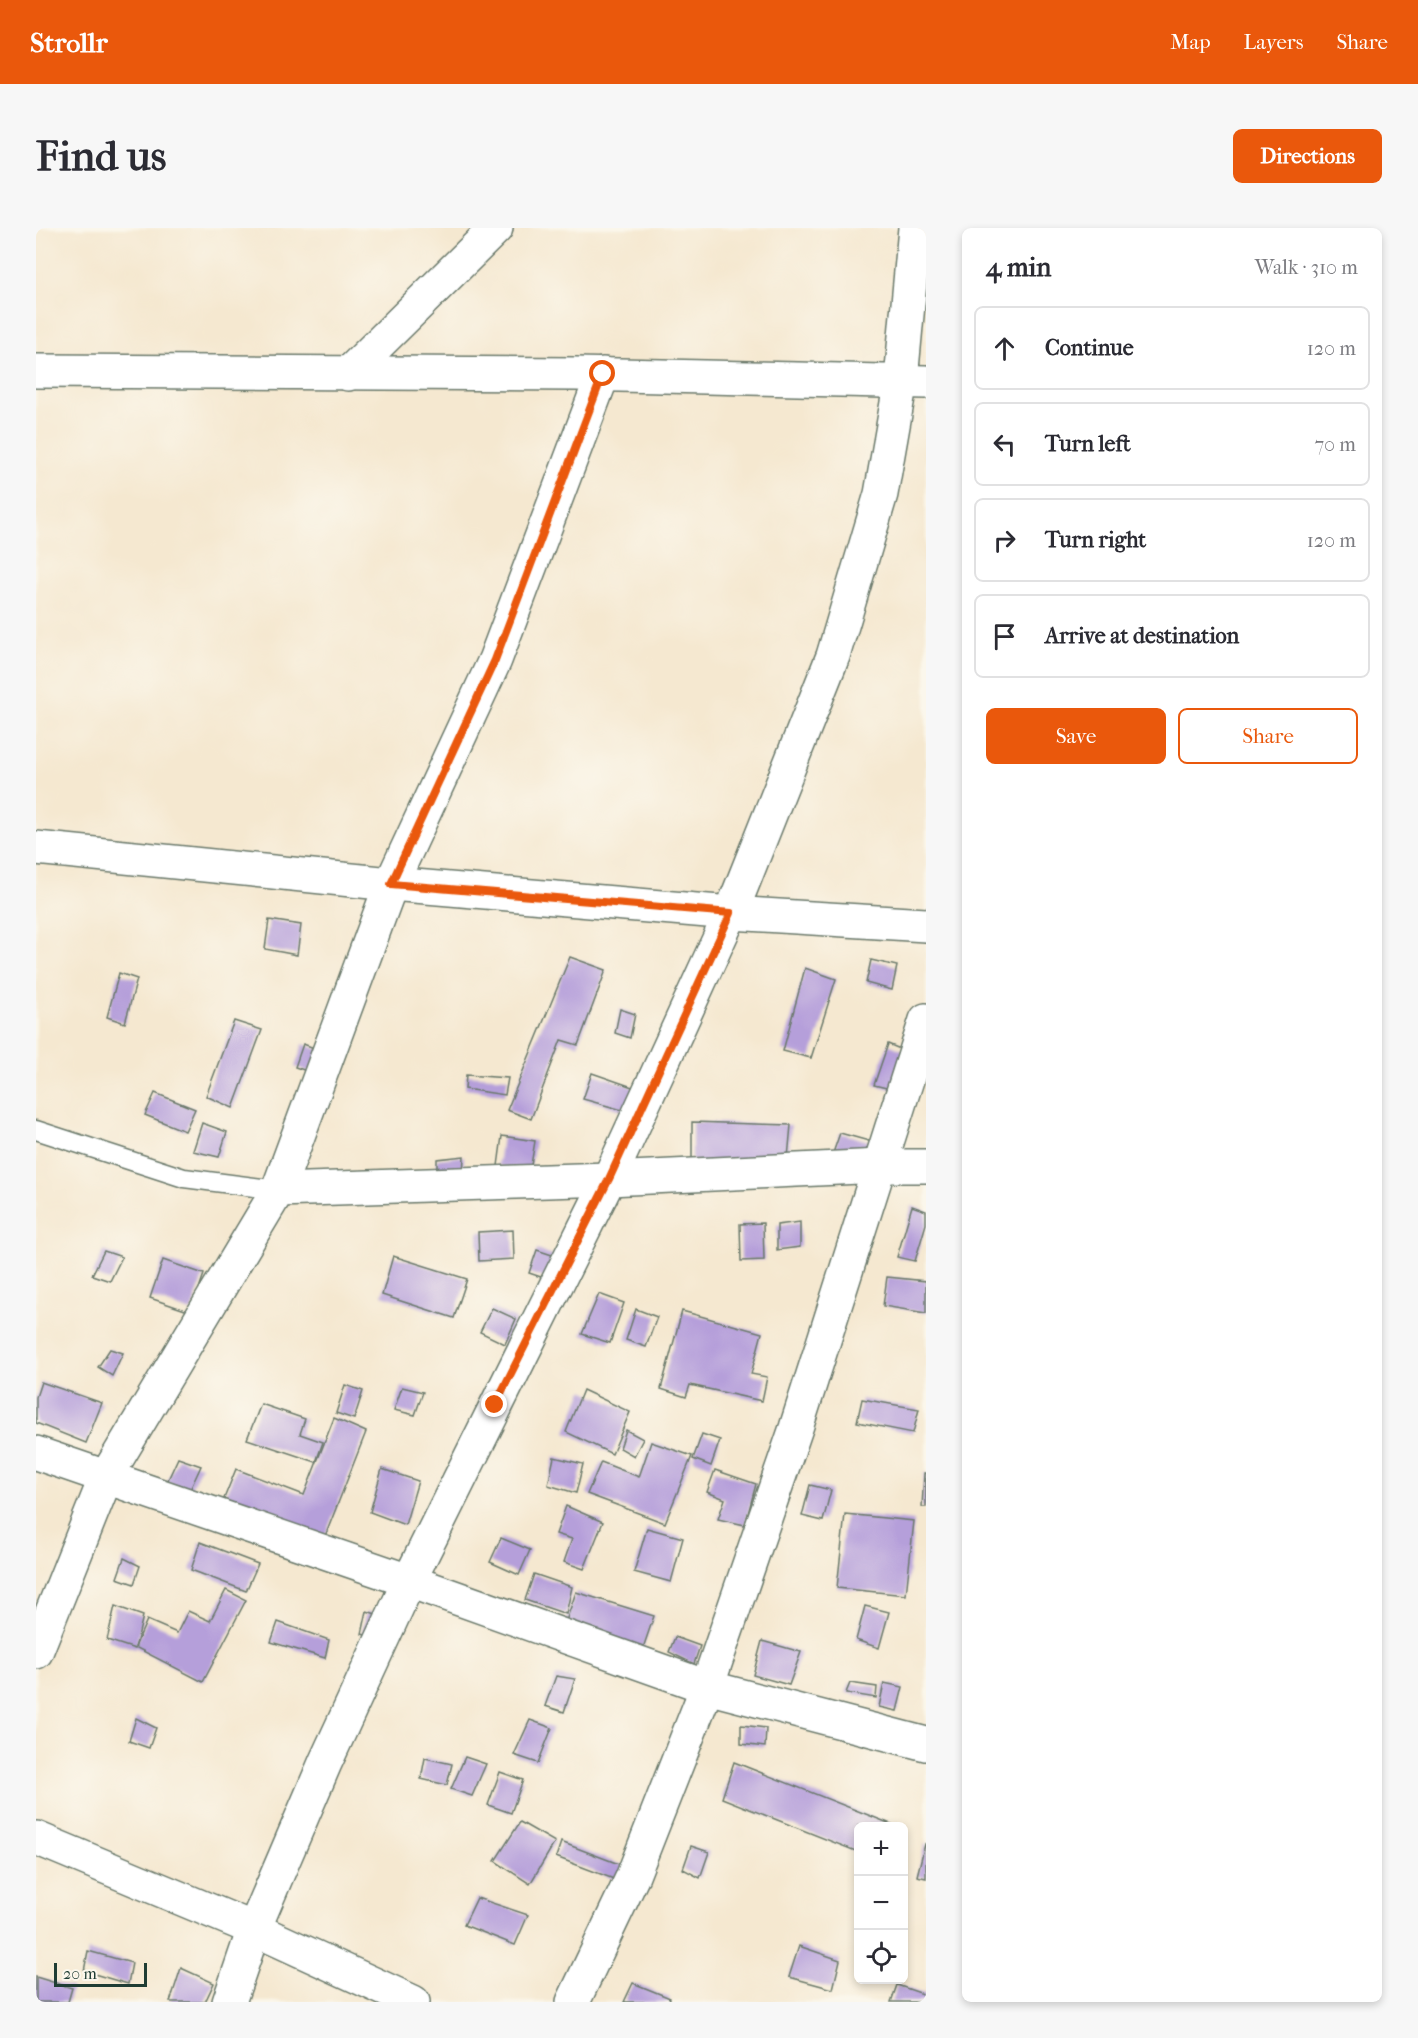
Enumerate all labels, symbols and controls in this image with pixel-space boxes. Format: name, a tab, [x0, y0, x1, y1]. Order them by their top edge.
text: Strollr	[30, 26, 108, 59]
text: Map	[1170, 30, 1211, 54]
text: Layers	[1244, 30, 1303, 54]
text: Share	[1336, 30, 1388, 54]
button: Directions	[1233, 129, 1382, 183]
text: Find us	[36, 132, 166, 181]
text: 4 min	[986, 252, 1051, 283]
text: Walk · 310 m	[1255, 256, 1358, 279]
icon: ahead	[988, 332, 1021, 365]
text: Continue	[1045, 335, 1134, 361]
text: 120 m	[1307, 337, 1356, 360]
route start	[589, 360, 615, 386]
icon: left	[988, 428, 1021, 461]
text: Turn left	[1045, 431, 1131, 457]
text: 70 m	[1314, 433, 1356, 456]
icon: right	[988, 524, 1021, 557]
text: Turn right	[1045, 527, 1146, 553]
text: 120 m	[1307, 529, 1356, 552]
icon: arrive	[988, 620, 1021, 653]
text: Arrive at destination	[1045, 623, 1239, 649]
button: Save	[986, 708, 1166, 764]
button: Share	[1178, 708, 1358, 764]
route end	[481, 1391, 507, 1417]
map controls	[854, 1822, 908, 1984]
button: +	[854, 1822, 908, 1876]
button: −	[854, 1876, 908, 1930]
button: locate	[854, 1930, 908, 1984]
scale bar	[54, 1960, 147, 1988]
text: 20 m	[63, 1964, 97, 1983]

